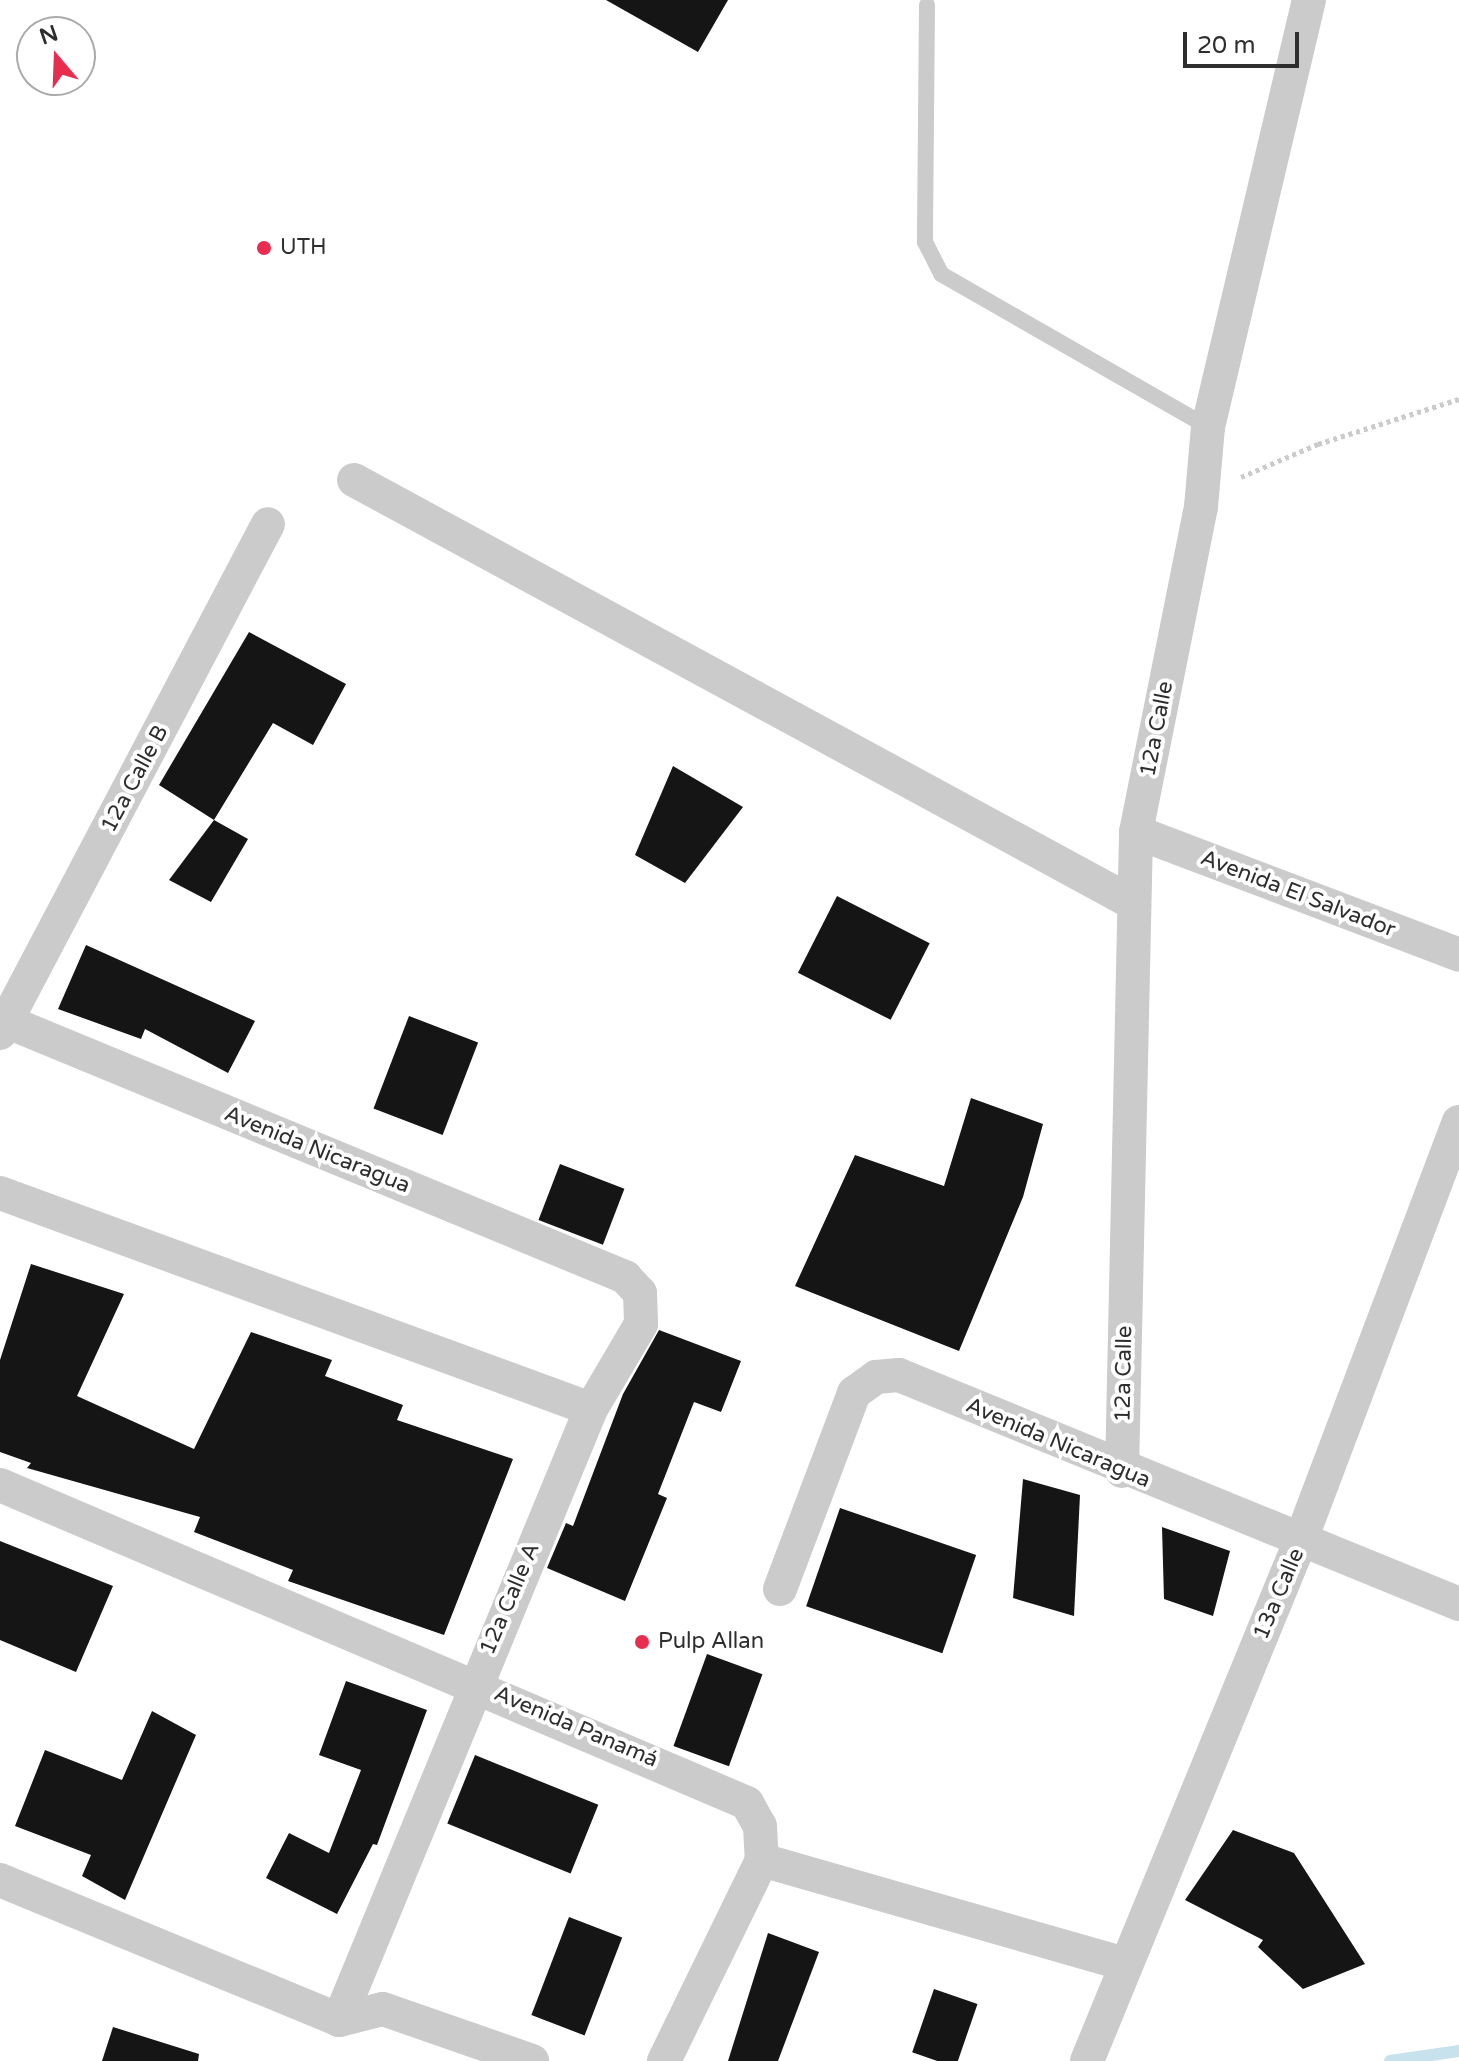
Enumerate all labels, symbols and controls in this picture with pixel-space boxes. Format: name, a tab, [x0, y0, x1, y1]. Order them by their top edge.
north arrow	[16, 16, 96, 96]
scale bar	[1187, 16, 1303, 66]
text: N	[36, 20, 61, 50]
text: 20 m	[1197, 31, 1255, 60]
place label: UTH	[280, 235, 327, 261]
marker: UTH	[255, 239, 273, 257]
street label: 12a Calle	[1135, 679, 1179, 779]
street label: 12a Calle B	[96, 721, 174, 837]
street label: Avenida El Salvador	[1197, 845, 1399, 943]
street label: Avenida Nicaragua	[220, 1101, 414, 1199]
street label: 12a Calle	[1110, 1325, 1138, 1423]
street label: Avenida Nicaragua	[962, 1392, 1154, 1494]
street label: 12a Calle A	[475, 1539, 545, 1659]
street label: 13a Calle	[1248, 1544, 1310, 1644]
place label: Pulp Allan	[658, 1629, 764, 1655]
marker: Pulp Allan	[633, 1633, 651, 1651]
street label: Avenida Panamá	[490, 1681, 662, 1773]

